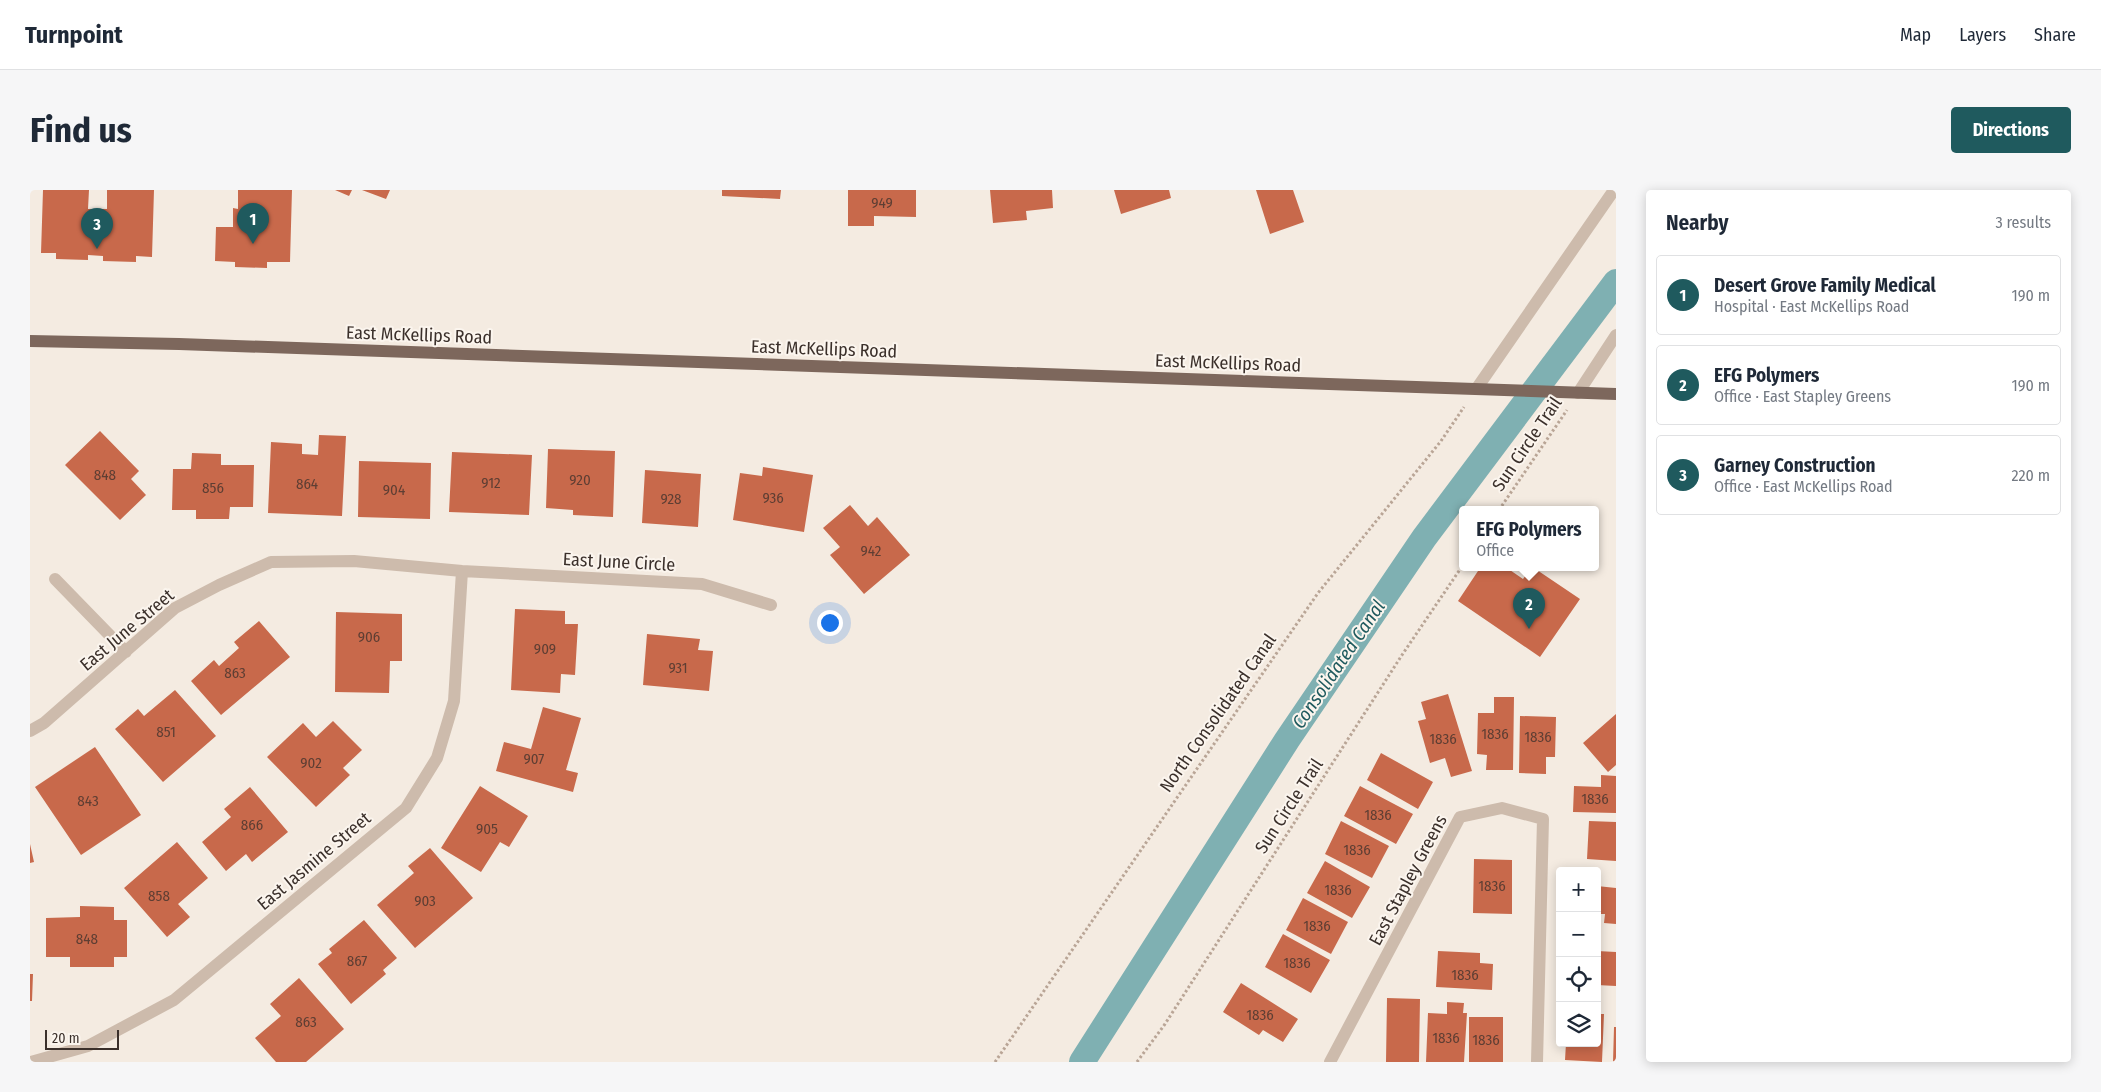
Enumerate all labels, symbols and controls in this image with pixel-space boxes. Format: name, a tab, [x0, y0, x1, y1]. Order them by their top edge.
text: Turnpoint	[25, 21, 123, 49]
text: Map	[1900, 24, 1931, 46]
text: Layers	[1959, 24, 2006, 46]
text: Share	[2034, 24, 2076, 46]
button: Directions	[1951, 107, 2071, 153]
text: Find us	[30, 109, 132, 151]
house number: 949	[871, 194, 893, 212]
pin: 1	[237, 203, 269, 244]
pin: 3	[81, 208, 113, 249]
text: Nearby	[1666, 210, 1728, 236]
text: 3 results	[1995, 213, 2051, 232]
text: Desert Grove Family Medical	[1714, 274, 1936, 297]
text: 1	[1680, 286, 1686, 305]
text: 190 m	[2012, 286, 2050, 305]
text: Hospital · East McKellips Road	[1714, 297, 1909, 316]
street label: East McKellips Road	[346, 321, 492, 349]
street label: East McKellips Road	[751, 335, 897, 363]
street label: East McKellips Road	[1155, 349, 1301, 377]
text: EFG Polymers	[1714, 364, 1819, 387]
text: 2	[1679, 376, 1687, 395]
text: 190 m	[2012, 376, 2050, 395]
text: Office · East Stapley Greens	[1714, 387, 1891, 406]
street label: Sun Circle Trail	[1488, 393, 1567, 495]
text: Garney Construction	[1714, 454, 1876, 477]
house number: 848	[94, 466, 116, 484]
text: 3	[1679, 466, 1687, 485]
text: 220 m	[2011, 466, 2050, 485]
house number: 920	[569, 471, 591, 489]
house number: 912	[481, 474, 501, 492]
house number: 864	[296, 475, 318, 493]
text: Office · East McKellips Road	[1714, 477, 1893, 496]
house number: 856	[202, 479, 224, 497]
house number: 904	[383, 481, 405, 499]
house number: 936	[762, 489, 784, 507]
house number: 928	[660, 490, 682, 508]
popup	[1459, 506, 1599, 571]
text: EFG Polymers	[1476, 518, 1582, 541]
text: Office	[1476, 541, 1514, 560]
house number: 942	[861, 542, 882, 560]
street label: East June Circle	[562, 548, 676, 576]
street label: East June Street	[76, 584, 179, 676]
pin: 2	[1513, 588, 1545, 629]
water label: Consolidated Canal	[1287, 596, 1390, 733]
your location	[817, 610, 843, 636]
house number: 906	[358, 628, 380, 646]
street label: North Consolidated Canal	[1155, 630, 1281, 796]
house number: 909	[534, 640, 556, 658]
house number: 931	[668, 659, 688, 677]
house number: 863	[224, 664, 246, 682]
house number: 851	[156, 723, 176, 741]
house number: 1836	[1481, 725, 1509, 743]
house number: 1836	[1524, 728, 1552, 746]
house number: 1836	[1429, 730, 1457, 748]
house number: 907	[524, 750, 544, 768]
house number: 902	[300, 754, 322, 772]
street label: Sun Circle Trail	[1250, 754, 1328, 858]
house number: 1836	[1581, 790, 1609, 808]
house number: 843	[77, 792, 99, 810]
house number: 1836	[1364, 806, 1392, 824]
street label: East Jasmine Street	[253, 807, 375, 915]
street label: East Stapley Greens	[1364, 811, 1452, 949]
house number: 866	[241, 816, 263, 834]
house number: 905	[476, 820, 498, 838]
house number: 1836	[1343, 841, 1371, 859]
map controls	[1556, 867, 1601, 1047]
button: +	[1556, 867, 1601, 912]
house number: 1836	[1478, 877, 1506, 895]
house number: 1836	[1324, 881, 1352, 899]
house number: 858	[148, 887, 170, 905]
house number: 903	[414, 892, 436, 910]
button: −	[1556, 912, 1601, 957]
house number: 1836	[1303, 917, 1331, 935]
house number: 848	[76, 930, 98, 948]
house number: 867	[347, 952, 367, 970]
house number: 1836	[1283, 954, 1311, 972]
button: locate	[1556, 957, 1601, 1002]
house number: 1836	[1451, 966, 1479, 984]
button: layers	[1556, 1002, 1601, 1047]
house number: 1836	[1246, 1006, 1274, 1024]
house number: 863	[295, 1013, 317, 1031]
scale bar	[45, 1027, 119, 1050]
house number: 1836	[1432, 1029, 1460, 1047]
text: 20 m	[52, 1030, 80, 1047]
house number: 1836	[1472, 1031, 1500, 1049]

